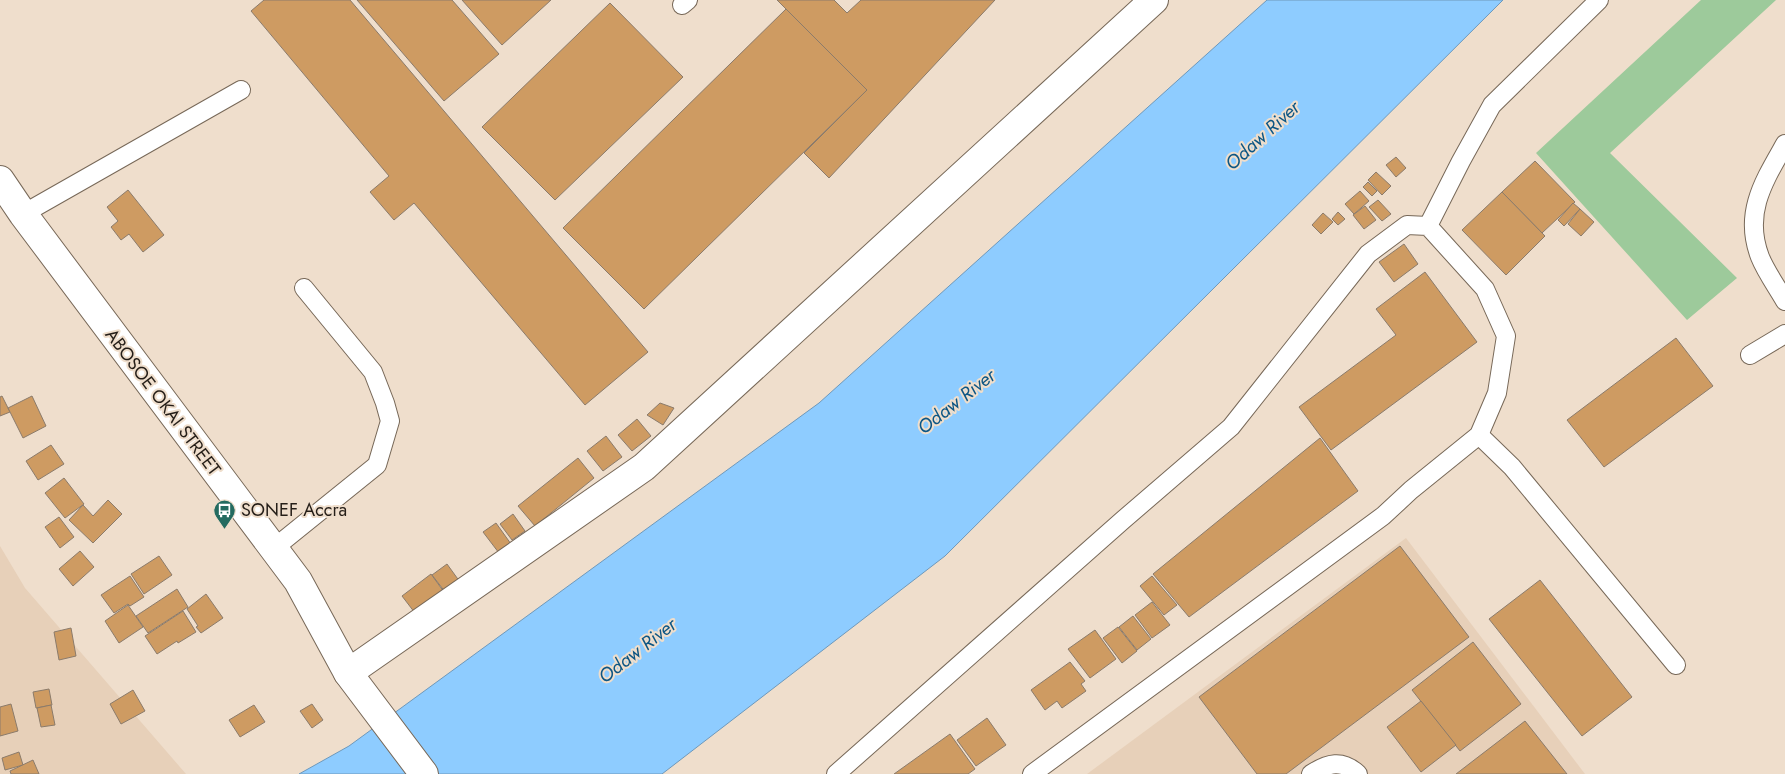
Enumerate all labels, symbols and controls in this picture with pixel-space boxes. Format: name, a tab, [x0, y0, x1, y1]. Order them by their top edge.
water label: Odaw River	[1219, 93, 1307, 176]
street label: ABOSOE OKAI STREET	[99, 323, 227, 481]
water label: Odaw River	[912, 361, 1002, 441]
place label: SONEF Accra	[241, 497, 347, 523]
bus stop icon: SONEF Accra	[213, 498, 237, 529]
water label: Odaw River	[593, 610, 683, 690]

